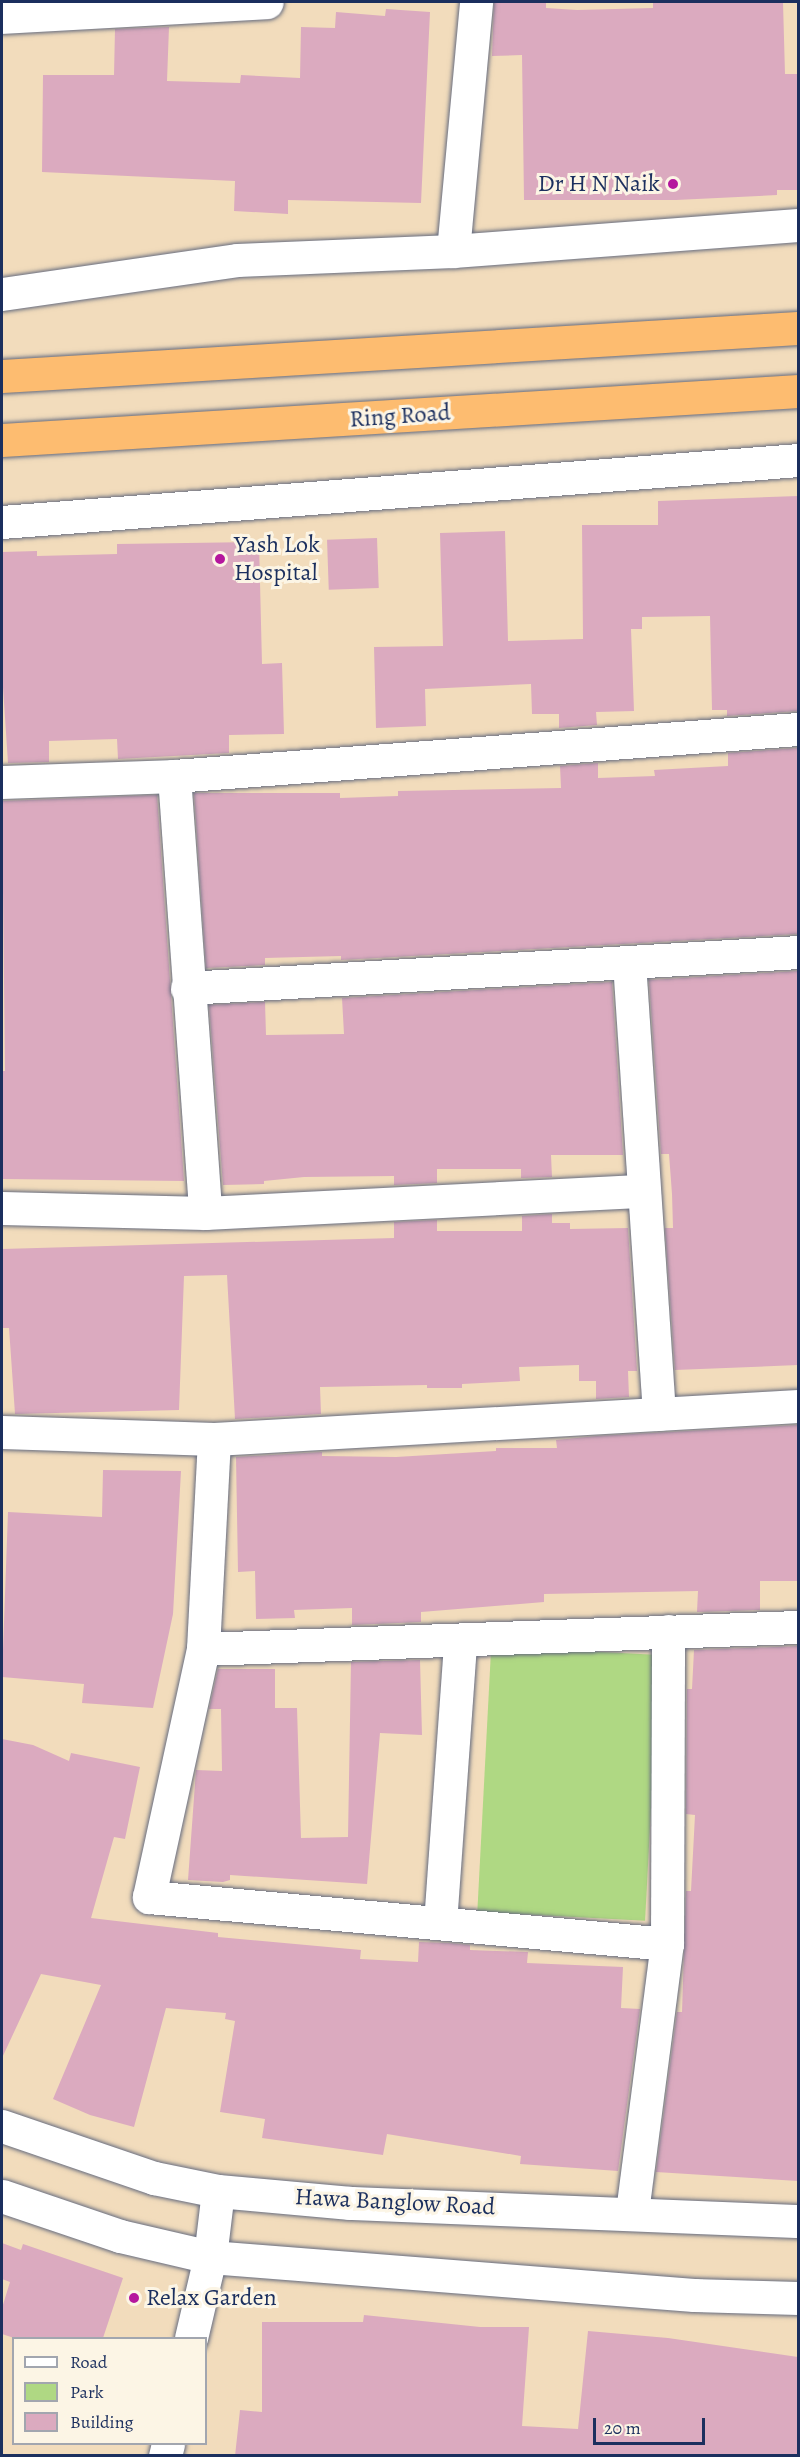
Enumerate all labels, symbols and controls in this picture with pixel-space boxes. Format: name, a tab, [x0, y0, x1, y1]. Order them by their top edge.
place label: Dr H N Naik	[538, 170, 660, 198]
marker: Dr H N Naik	[664, 175, 682, 193]
street label: Ring Road	[349, 398, 451, 434]
place label: Yash Lok Hospital	[234, 531, 320, 587]
marker: Yash Lok Hospital	[211, 550, 229, 568]
street label: Hawa Banglow Road	[294, 2182, 496, 2222]
place label: Relax Garden	[146, 2284, 277, 2312]
marker: Relax Garden	[127, 2291, 141, 2305]
legend	[12, 2337, 207, 2445]
text: Road	[70, 2350, 107, 2374]
text: Park	[70, 2380, 104, 2404]
scale bar	[596, 2406, 708, 2444]
text: Building	[70, 2410, 134, 2434]
text: 20 m	[604, 2416, 641, 2440]

